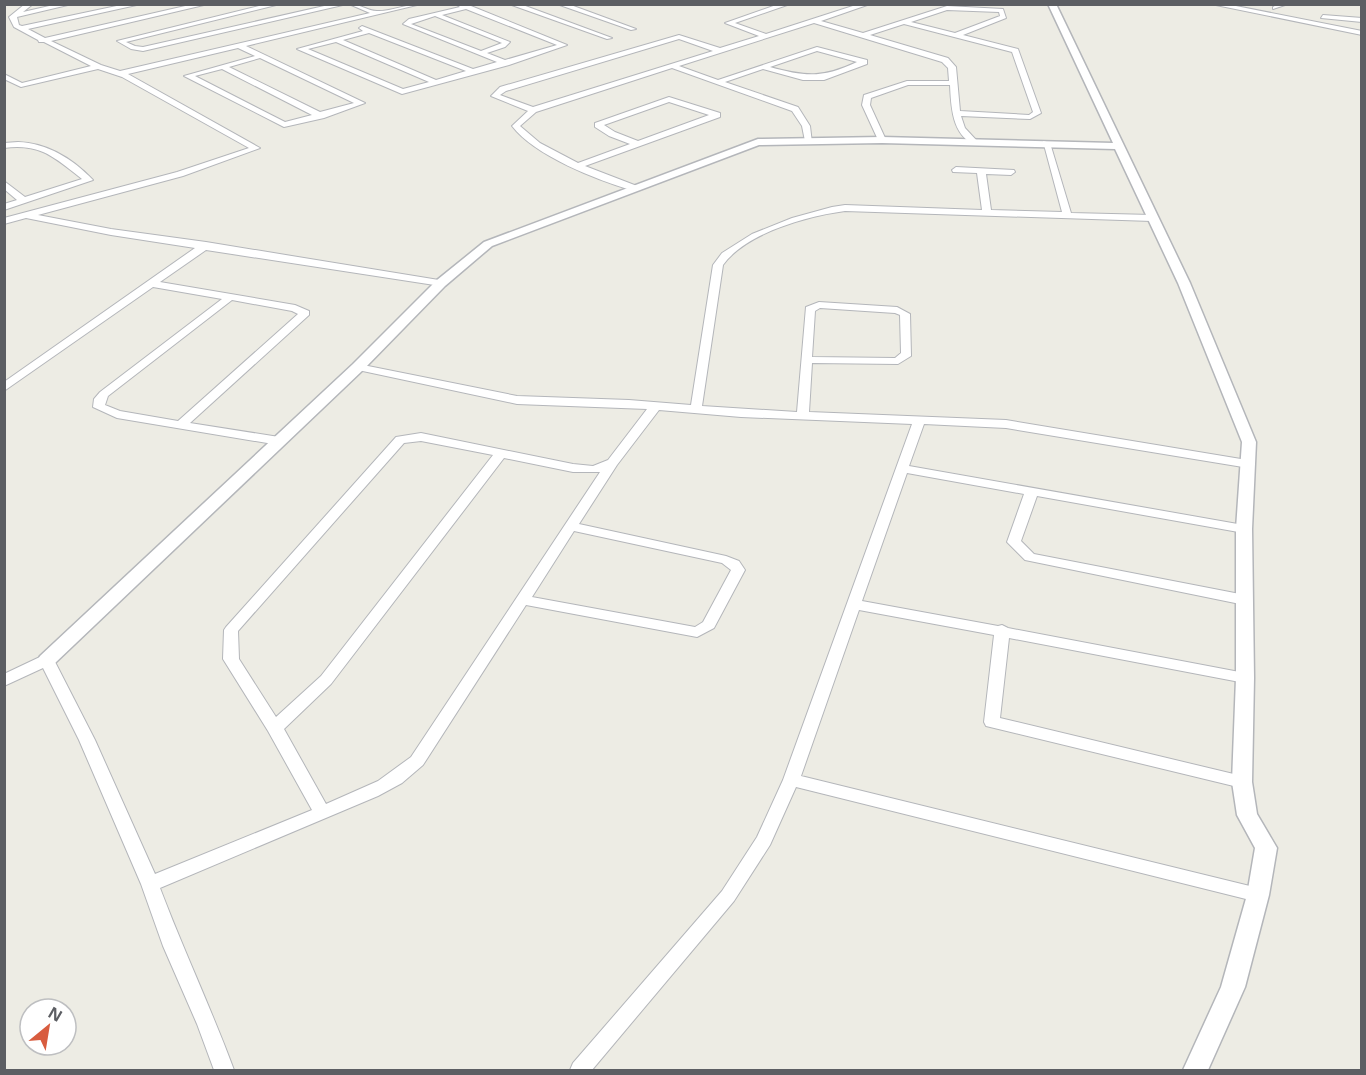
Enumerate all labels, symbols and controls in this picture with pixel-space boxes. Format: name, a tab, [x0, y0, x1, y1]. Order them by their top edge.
north arrow	[18, 997, 78, 1057]
text: N	[44, 1001, 67, 1027]

